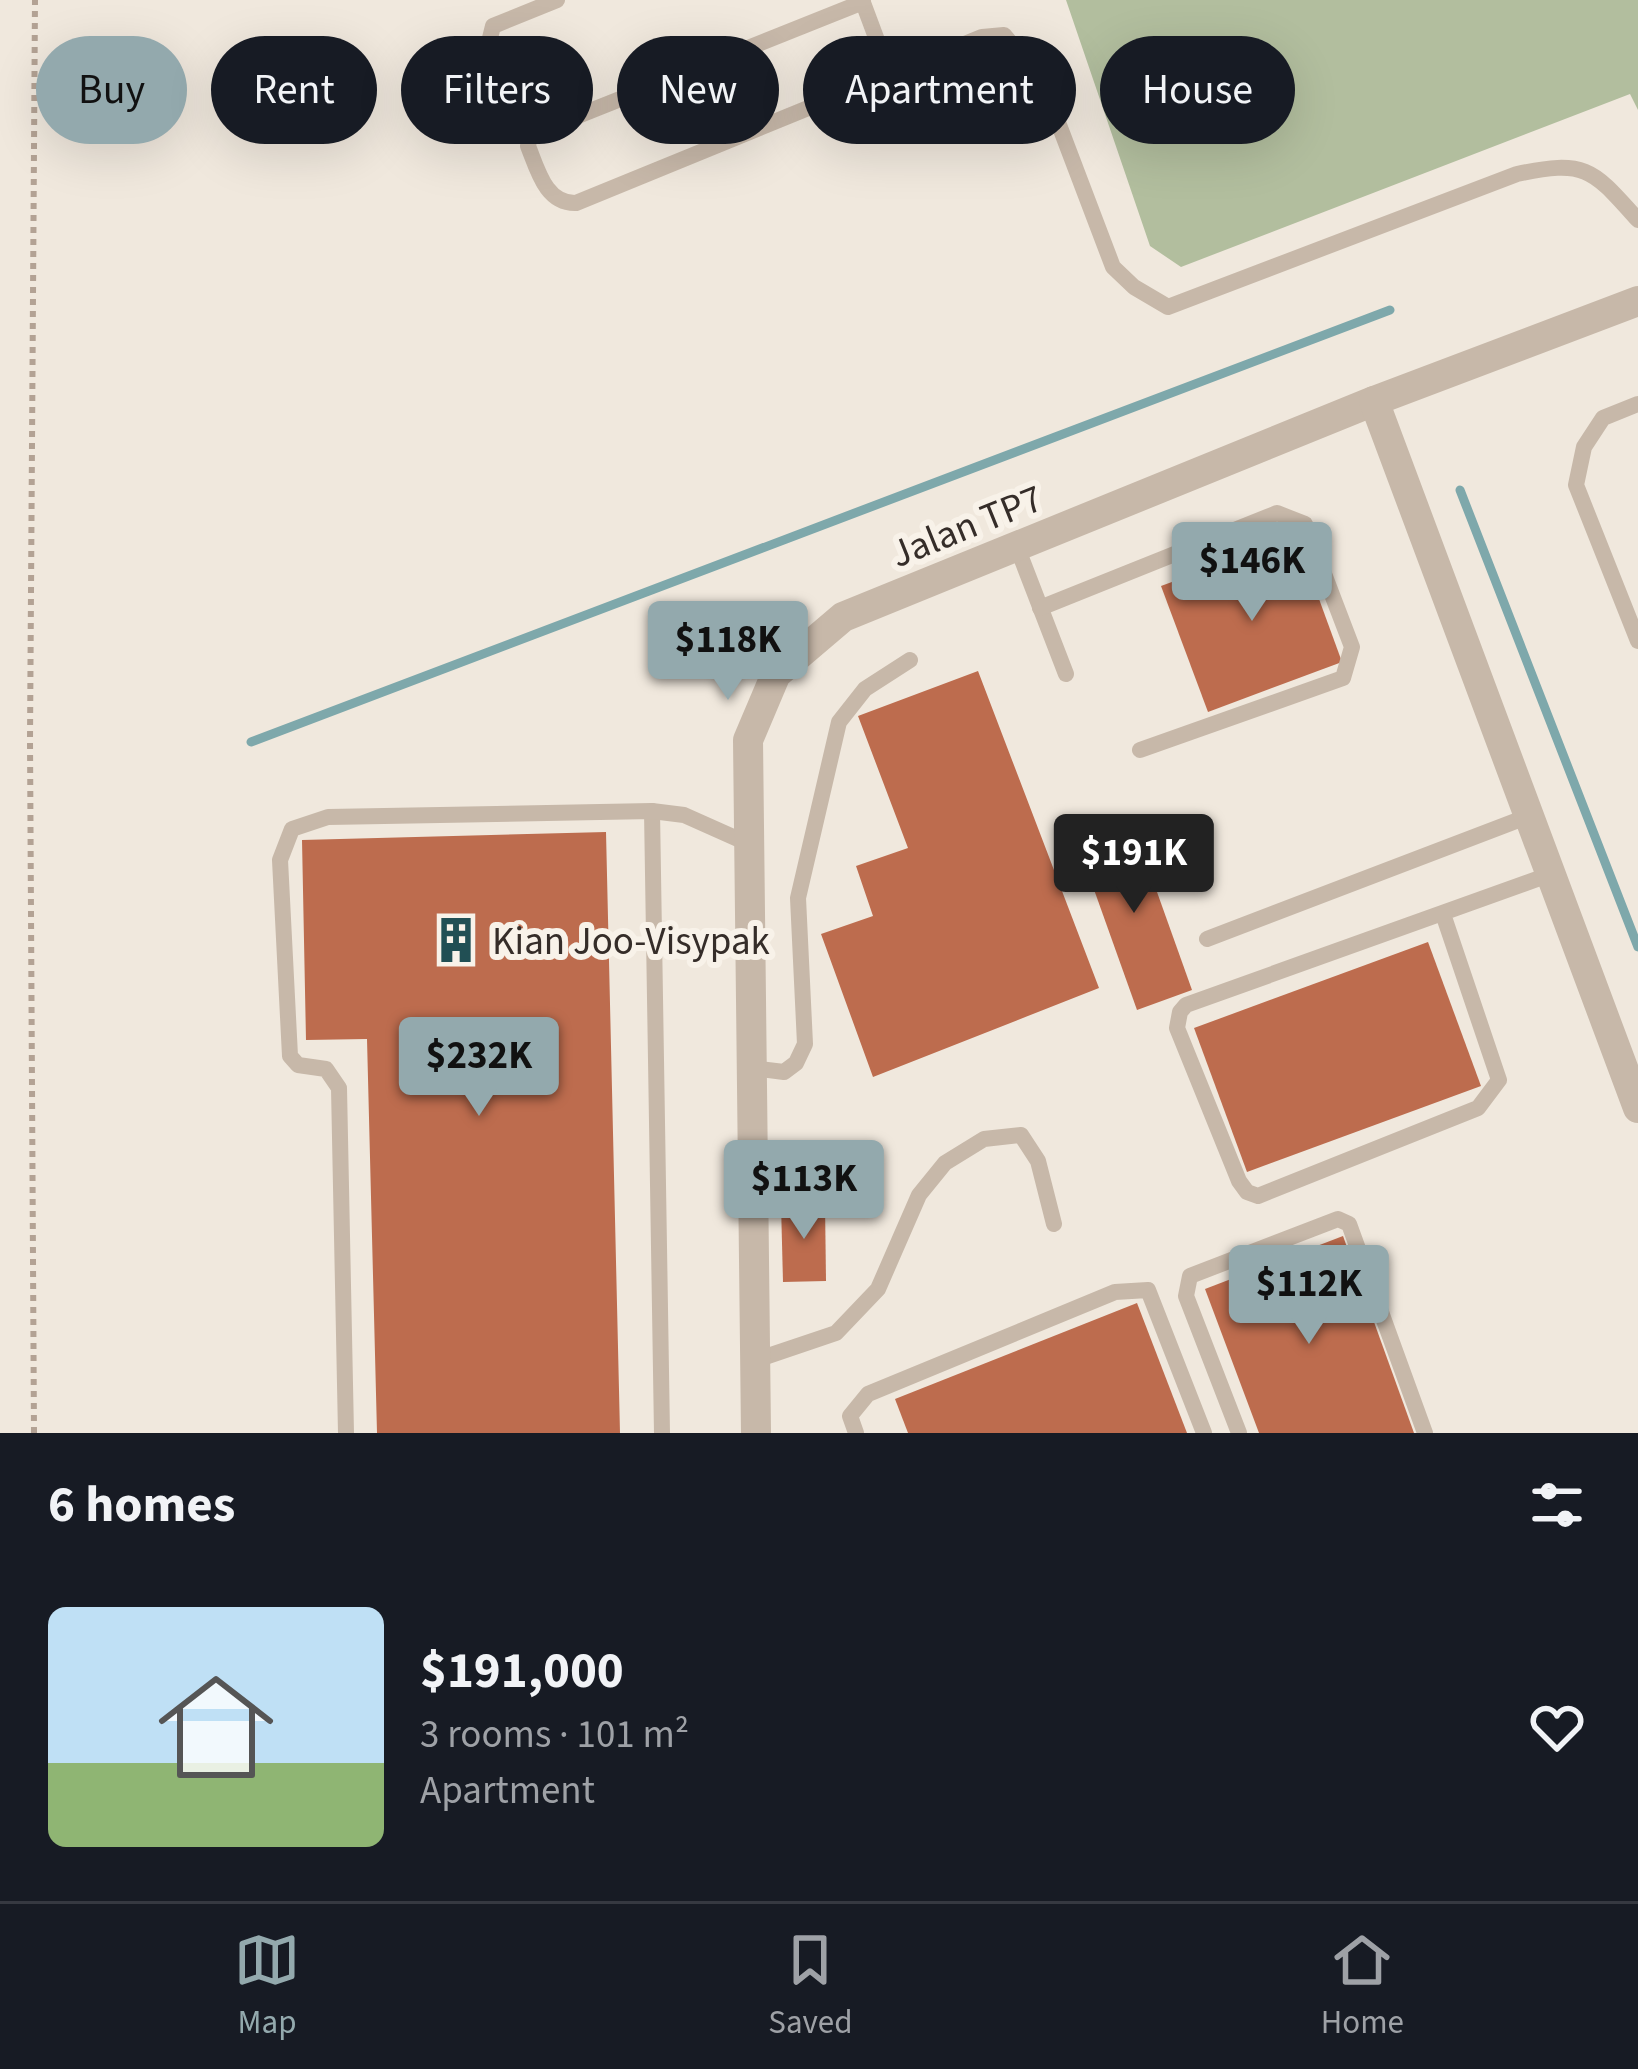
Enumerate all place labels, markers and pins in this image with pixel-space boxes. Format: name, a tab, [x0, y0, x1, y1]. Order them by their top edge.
pin: $146K	[1168, 522, 1336, 624]
pin: $118K	[644, 601, 812, 703]
pin: $191K	[1050, 814, 1218, 916]
place label: Kian Joo-Visypak	[492, 914, 770, 970]
building icon: Kian Joo-Visypak	[431, 915, 481, 965]
pin: $232K	[395, 1017, 563, 1119]
pin: $113K	[720, 1140, 888, 1242]
pin: $112K	[1225, 1245, 1393, 1347]

